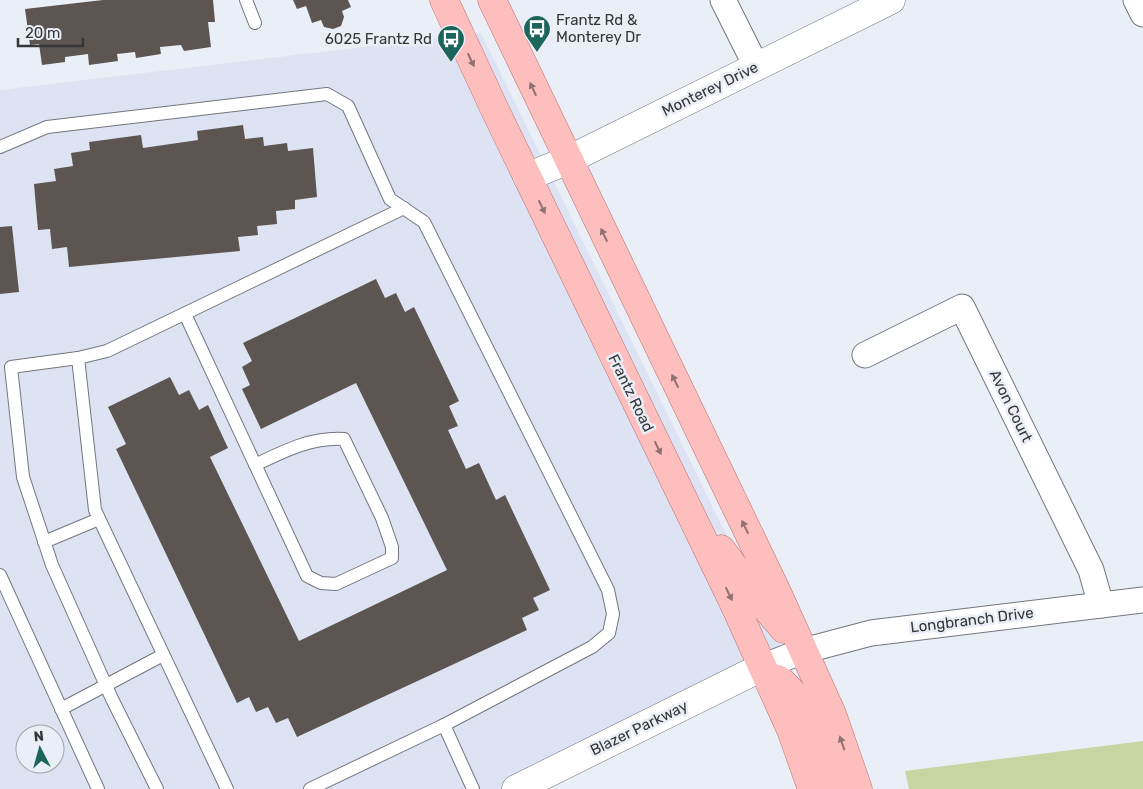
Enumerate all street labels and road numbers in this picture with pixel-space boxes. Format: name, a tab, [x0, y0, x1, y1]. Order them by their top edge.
street label: Monterey Drive	[659, 58, 761, 120]
street label: Frantz Road	[604, 351, 658, 435]
street label: Avon Court	[986, 367, 1036, 445]
street label: Longbranch Drive	[909, 604, 1035, 636]
street label: Blazer Parkway	[587, 697, 691, 759]

